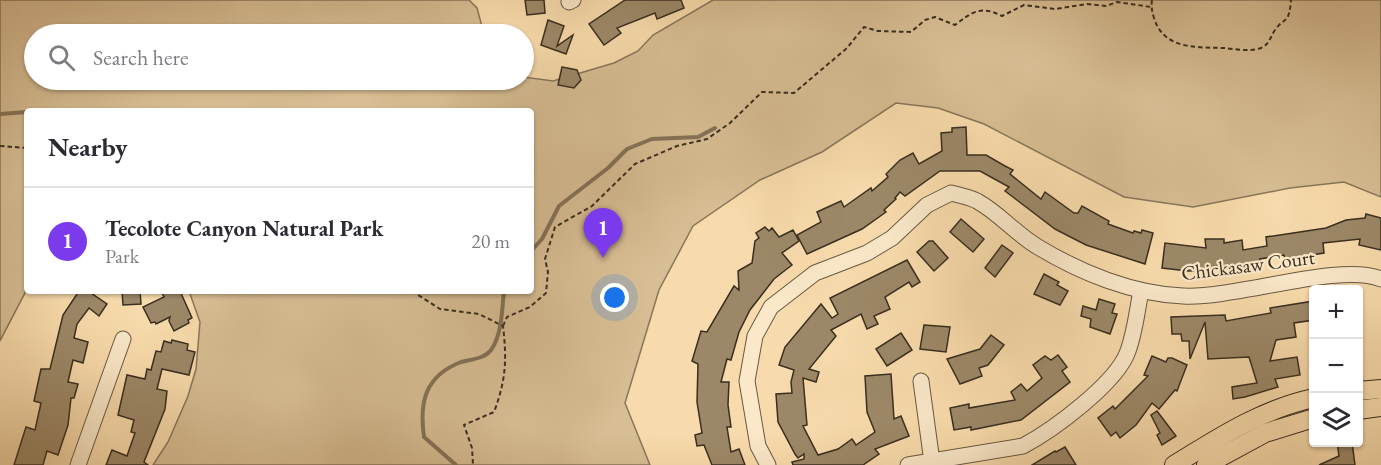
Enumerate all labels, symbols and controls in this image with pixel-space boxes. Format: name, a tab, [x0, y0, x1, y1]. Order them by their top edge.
search box	[24, 24, 534, 90]
icon: search	[45, 41, 78, 74]
text: Search here	[93, 43, 188, 72]
text: Nearby	[48, 130, 128, 164]
pin: 1	[584, 208, 622, 258]
text: Tecolote Canyon Natural Park	[105, 214, 383, 243]
text: 1	[62, 228, 73, 254]
text: 20 m	[471, 228, 510, 254]
text: Park	[105, 243, 139, 269]
street label: Chickasaw Court	[1180, 244, 1317, 286]
your location	[600, 283, 629, 312]
map controls	[1309, 285, 1363, 447]
button: +	[1309, 285, 1363, 339]
button: −	[1309, 339, 1363, 393]
button: layers	[1309, 393, 1363, 447]

